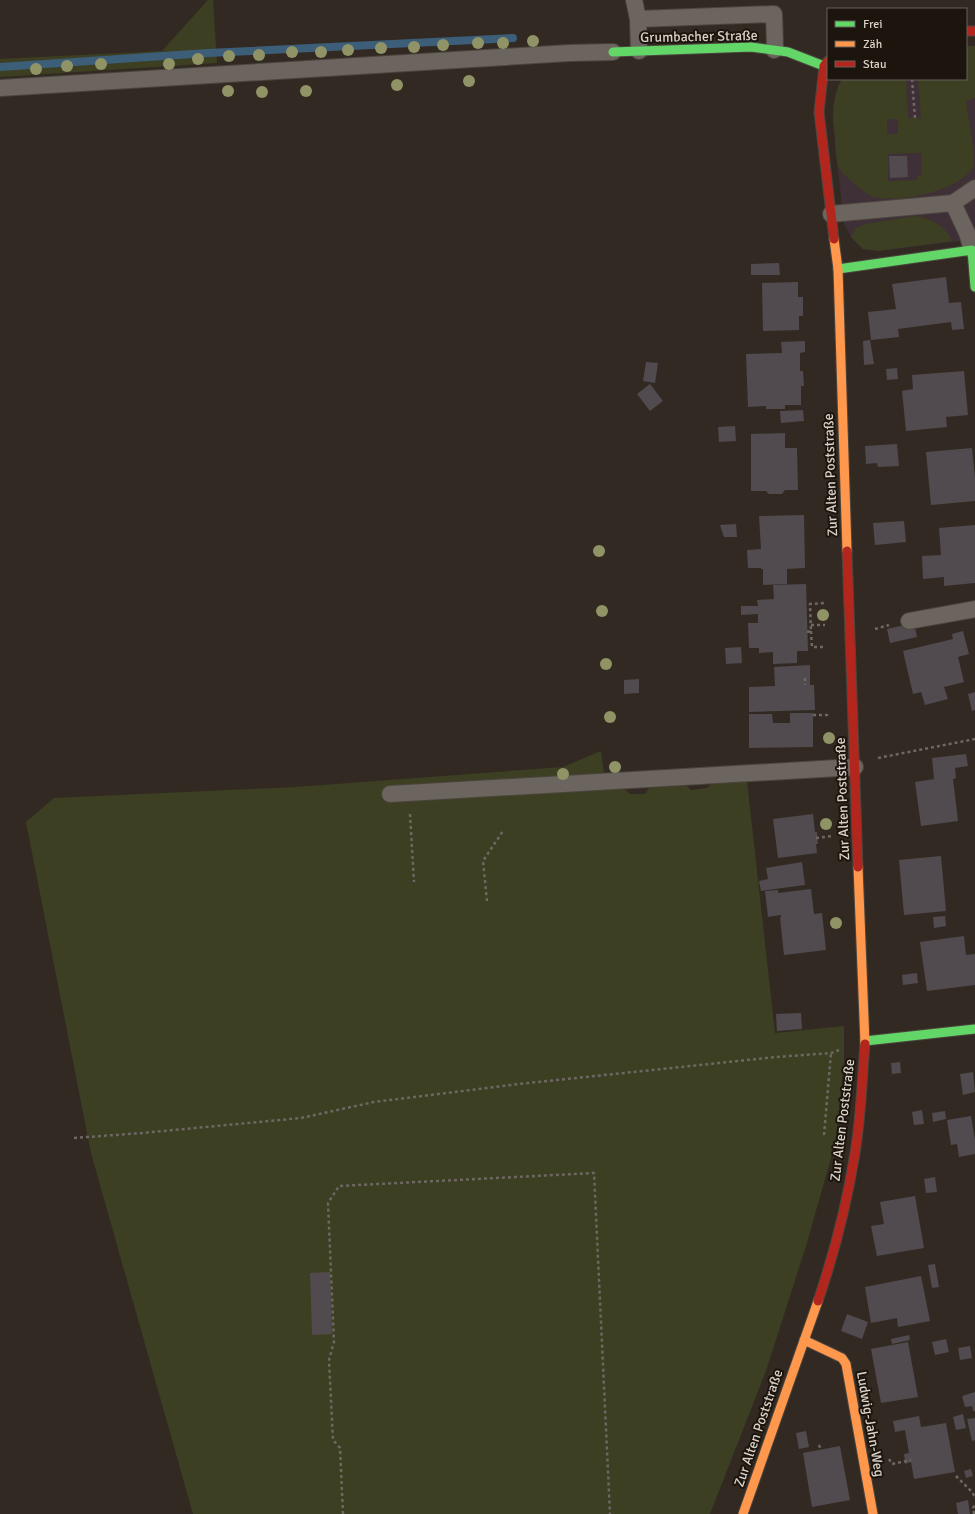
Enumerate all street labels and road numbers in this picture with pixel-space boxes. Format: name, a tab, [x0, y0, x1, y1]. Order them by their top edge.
street label: Grumbacher Straße	[640, 27, 758, 46]
street label: Zur Alten Poststraße	[820, 413, 841, 537]
street label: Zur Alten Poststraße	[832, 737, 853, 861]
street label: Zur Alten Poststraße	[827, 1058, 858, 1182]
street label: Zur Alten Poststraße	[730, 1367, 787, 1489]
street label: Ludwig-Jahn-Weg	[853, 1370, 888, 1478]

